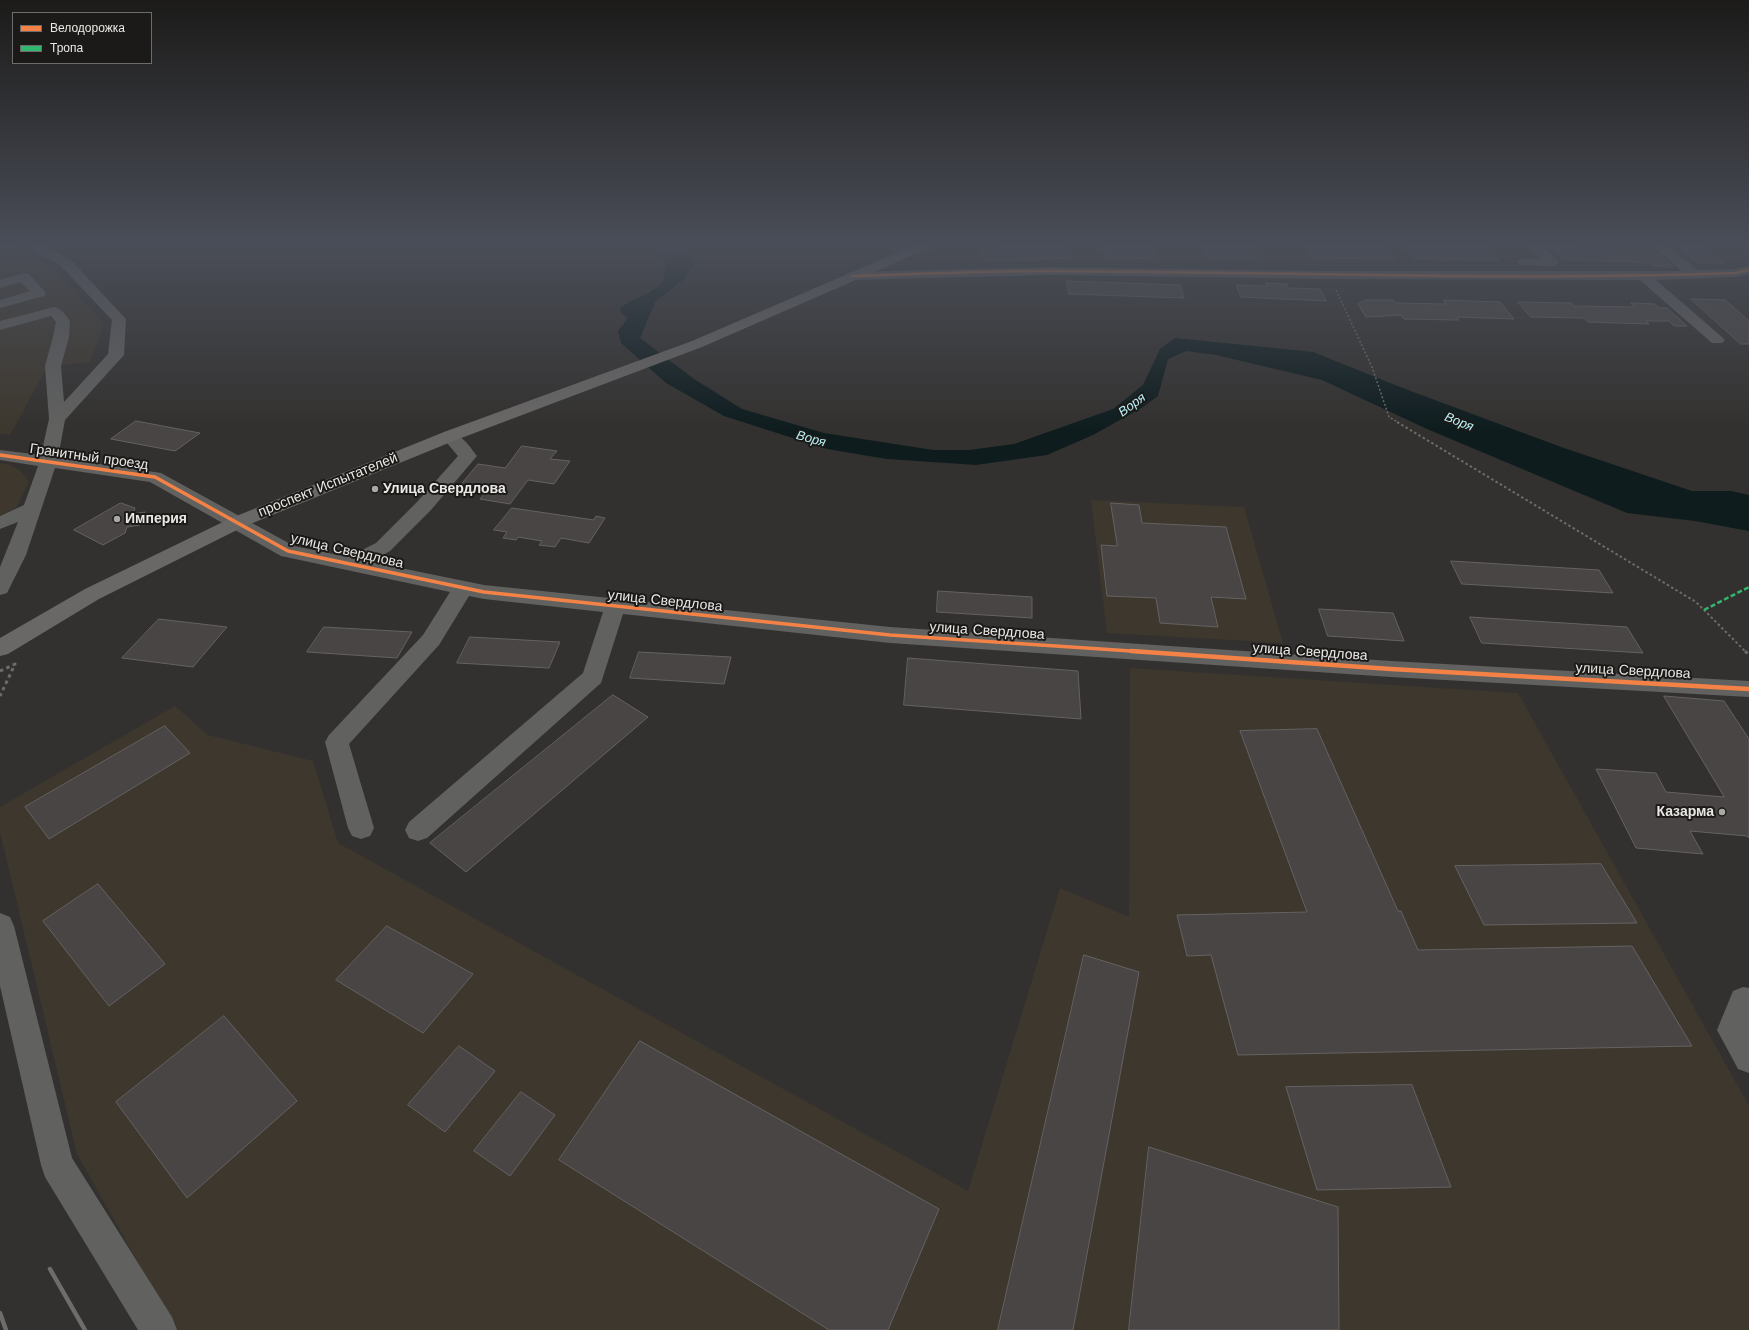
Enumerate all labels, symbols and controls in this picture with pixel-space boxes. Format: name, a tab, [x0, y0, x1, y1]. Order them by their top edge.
legend	[12, 12, 152, 64]
text: Велодорожка	[50, 21, 125, 35]
text: Тропа	[50, 41, 83, 55]
water label: Воря	[1115, 390, 1149, 420]
water label: Воря	[1442, 409, 1476, 435]
water label: Воря	[795, 428, 827, 450]
street label: Гранитный проезд	[29, 440, 149, 474]
street label: проспект Испытателей	[256, 449, 400, 521]
place label: Улица Свердлова	[383, 481, 506, 497]
marker: Улица Свердлова	[370, 484, 380, 494]
place label: Империя	[125, 511, 187, 527]
marker: Империя	[112, 514, 122, 524]
street label: улица Свердлова	[289, 530, 405, 572]
street label: улица Свердлова	[607, 587, 723, 615]
street label: улица Свердлова	[929, 619, 1045, 643]
street label: улица Свердлова	[1252, 640, 1368, 664]
street label: улица Свердлова	[1575, 660, 1691, 682]
place label: Казарма	[1656, 804, 1714, 820]
marker: Казарма	[1717, 807, 1727, 817]

